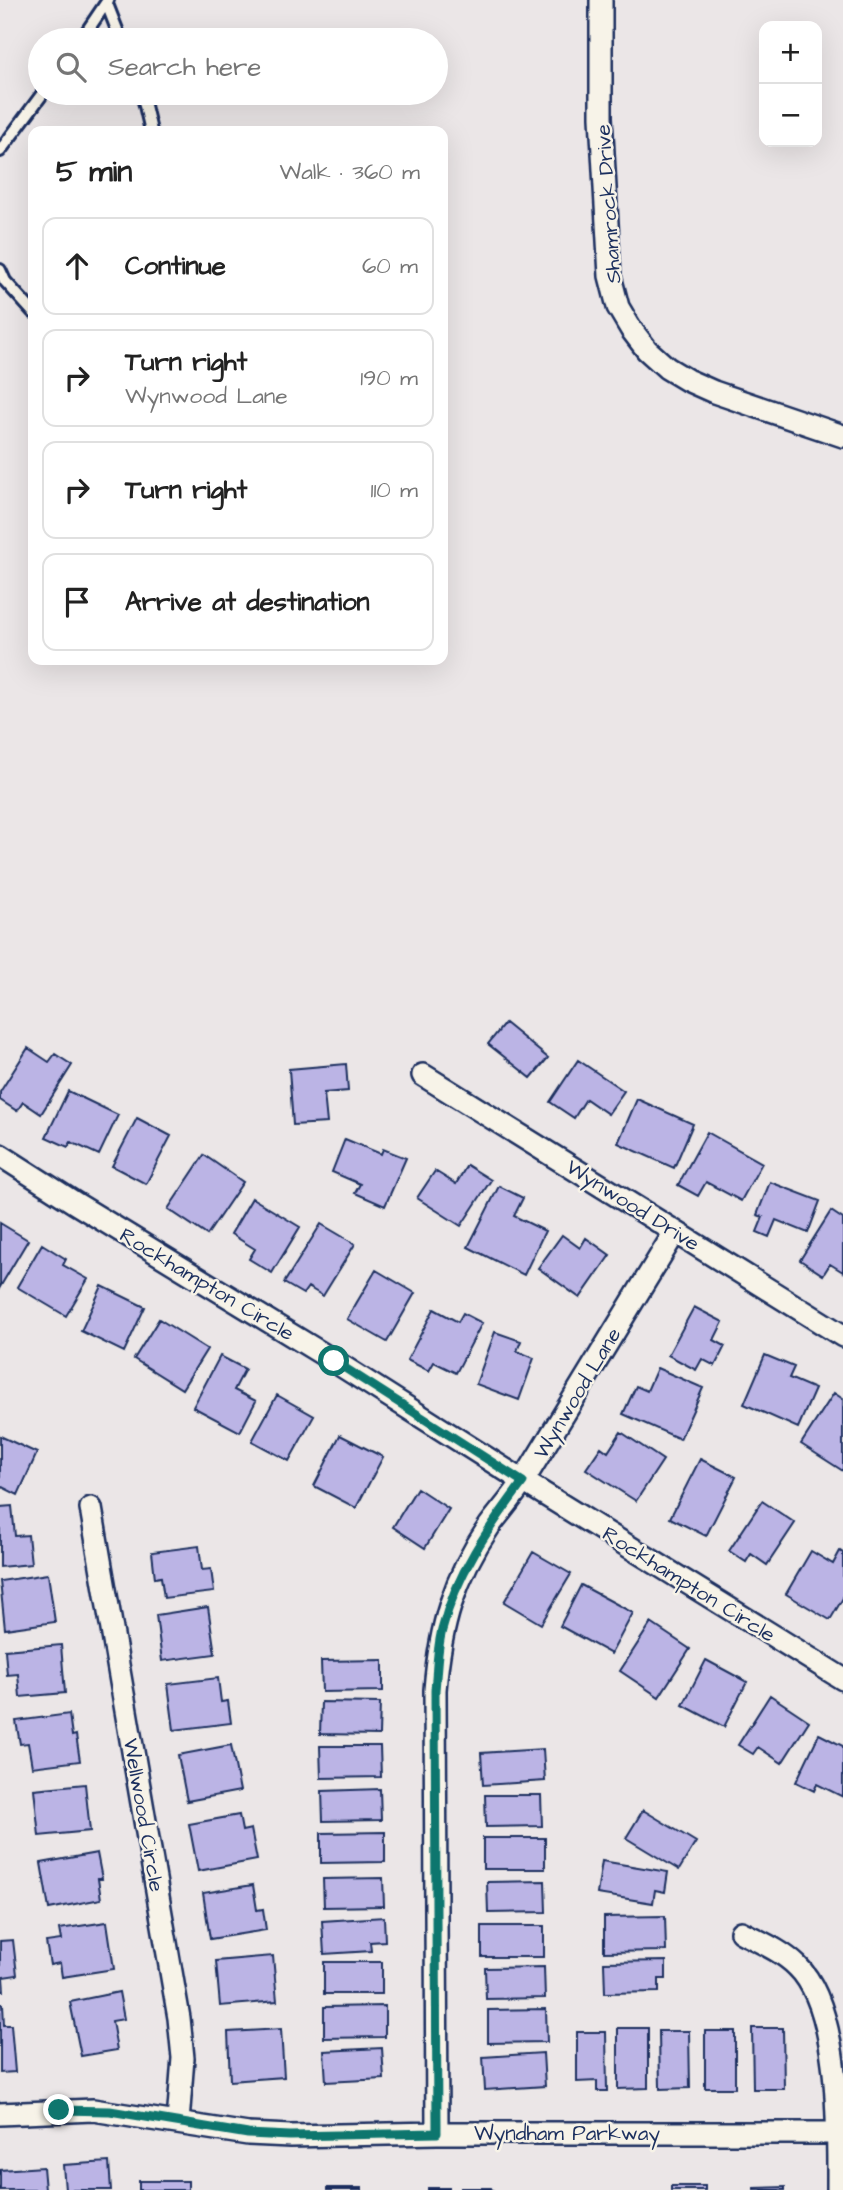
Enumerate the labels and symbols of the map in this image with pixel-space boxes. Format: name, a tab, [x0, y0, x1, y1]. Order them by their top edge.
street label: Shamrock Drive	[588, 123, 629, 285]
street label: Wynwood Drive	[559, 1153, 705, 1260]
street label: Rockhampton Circle	[114, 1221, 299, 1349]
street label: Wynwood Lane	[527, 1322, 630, 1465]
route start	[318, 1345, 349, 1376]
street label: Rockhampton Circle	[596, 1519, 781, 1650]
street label: Wellwood Circle	[116, 1736, 171, 1894]
route end	[43, 2094, 74, 2125]
street label: Wyndham Parkway	[474, 2119, 661, 2150]

